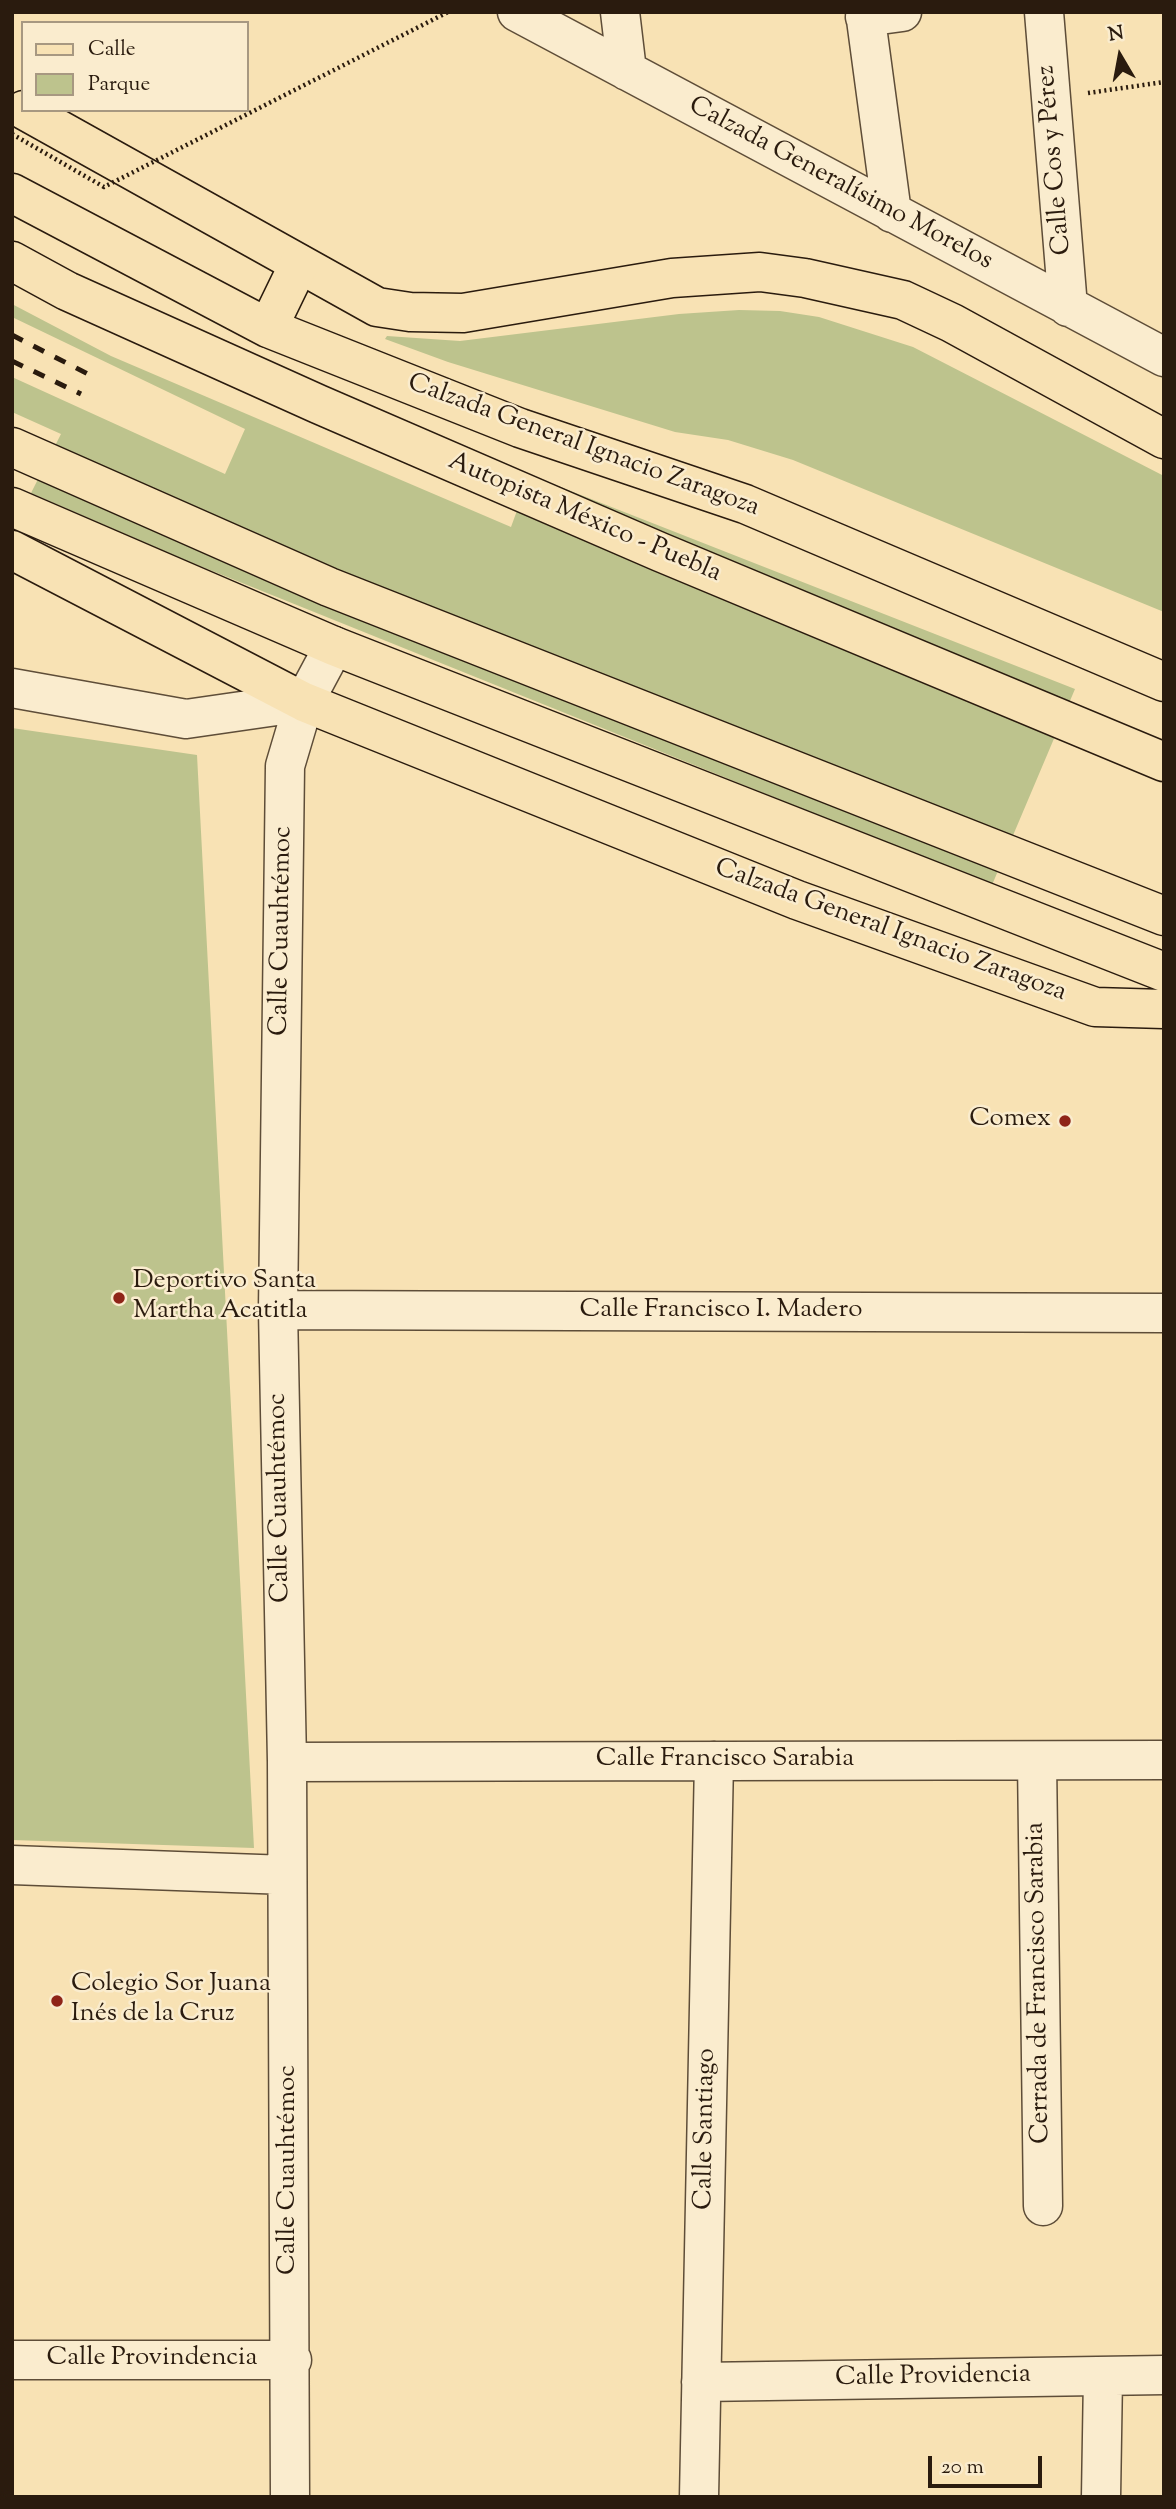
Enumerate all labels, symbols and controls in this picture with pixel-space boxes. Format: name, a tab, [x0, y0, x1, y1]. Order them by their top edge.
text: N	[1106, 20, 1126, 49]
legend	[21, 21, 248, 112]
north arrow	[1085, 21, 1155, 91]
text: Calle	[88, 35, 136, 65]
street label: Calle Cos y Pérez	[1032, 64, 1080, 256]
text: Parque	[88, 70, 150, 100]
street label: Calzada Generalísimo Morelos	[683, 91, 997, 279]
street label: Calzada General Ignacio Zaragoza	[403, 369, 763, 525]
street label: Autopista México - Puebla	[443, 447, 725, 591]
street label: Calle Cuauhtémoc	[266, 826, 300, 1036]
street label: Calzada General Ignacio Zaragoza	[710, 854, 1070, 1010]
place label: Comex	[969, 1105, 1051, 1137]
marker: Comex	[1057, 1113, 1073, 1129]
place label: Deportivo Santa Martha Acatitla	[133, 1267, 316, 1328]
marker: Deportivo Santa Martha Acatitla	[111, 1290, 127, 1306]
street label: Calle Francisco I. Madero	[580, 1296, 862, 1328]
street label: Calle Cuauhtémoc	[264, 1393, 298, 1603]
street label: Calle Francisco Sarabia	[596, 1745, 854, 1777]
street label: Cerrada de Francisco Sarabia	[1022, 1822, 1058, 2144]
place label: Colegio Sor Juana Inés de la Cruz	[71, 1970, 271, 2032]
marker: Colegio Sor Juana Inés de la Cruz	[49, 1993, 65, 2009]
street label: Calle Santiago	[690, 2048, 724, 2210]
street label: Calle Cuauhtémoc	[274, 2065, 306, 2275]
street label: Calle Provindencia	[47, 2344, 257, 2376]
street label: Calle Providencia	[835, 2361, 1031, 2395]
scale bar	[931, 2442, 1045, 2486]
text: 20 m	[941, 2453, 984, 2483]

